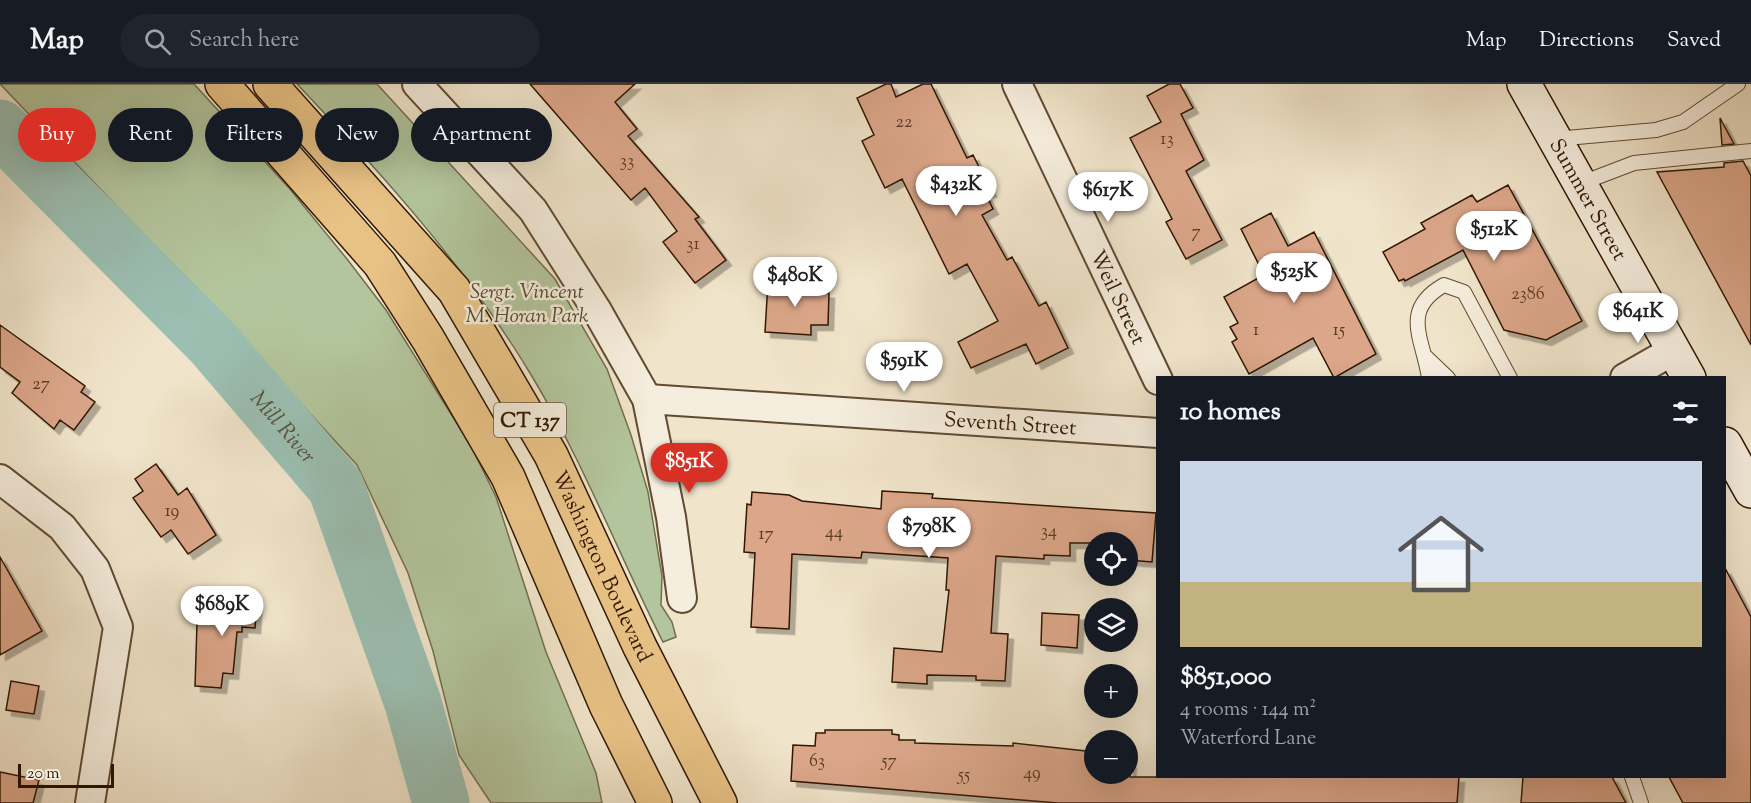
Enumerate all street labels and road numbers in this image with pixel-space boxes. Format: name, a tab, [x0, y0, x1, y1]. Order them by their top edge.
street label: Summer Street	[1541, 134, 1633, 267]
street label: Weil Street	[1081, 246, 1152, 350]
road number: CT 137	[494, 403, 566, 437]
street label: Seventh Street	[943, 406, 1077, 445]
street label: Washington Boulevard	[543, 466, 658, 668]

